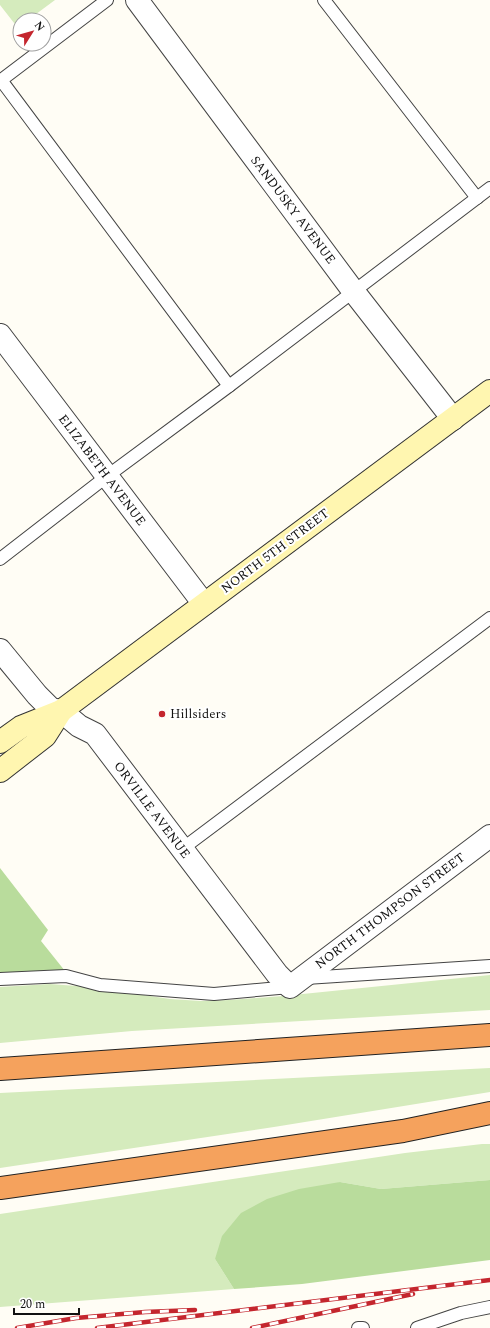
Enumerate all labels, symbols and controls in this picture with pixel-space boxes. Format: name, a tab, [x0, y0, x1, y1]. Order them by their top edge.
north arrow	[12, 12, 52, 52]
text: N	[30, 18, 49, 35]
street label: SANDUSKY AVENUE	[245, 152, 341, 268]
street label: ELIZABETH AVENUE	[53, 410, 151, 530]
street label: NORTH 5TH STREET	[217, 503, 333, 598]
place label: Hillsiders	[170, 704, 226, 724]
marker: Hillsiders	[157, 709, 167, 719]
street label: ORVILLE AVENUE	[109, 757, 195, 863]
street label: NORTH THOMPSON STREET	[311, 848, 469, 974]
scale bar	[14, 1290, 79, 1316]
text: 20 m	[20, 1295, 45, 1314]

